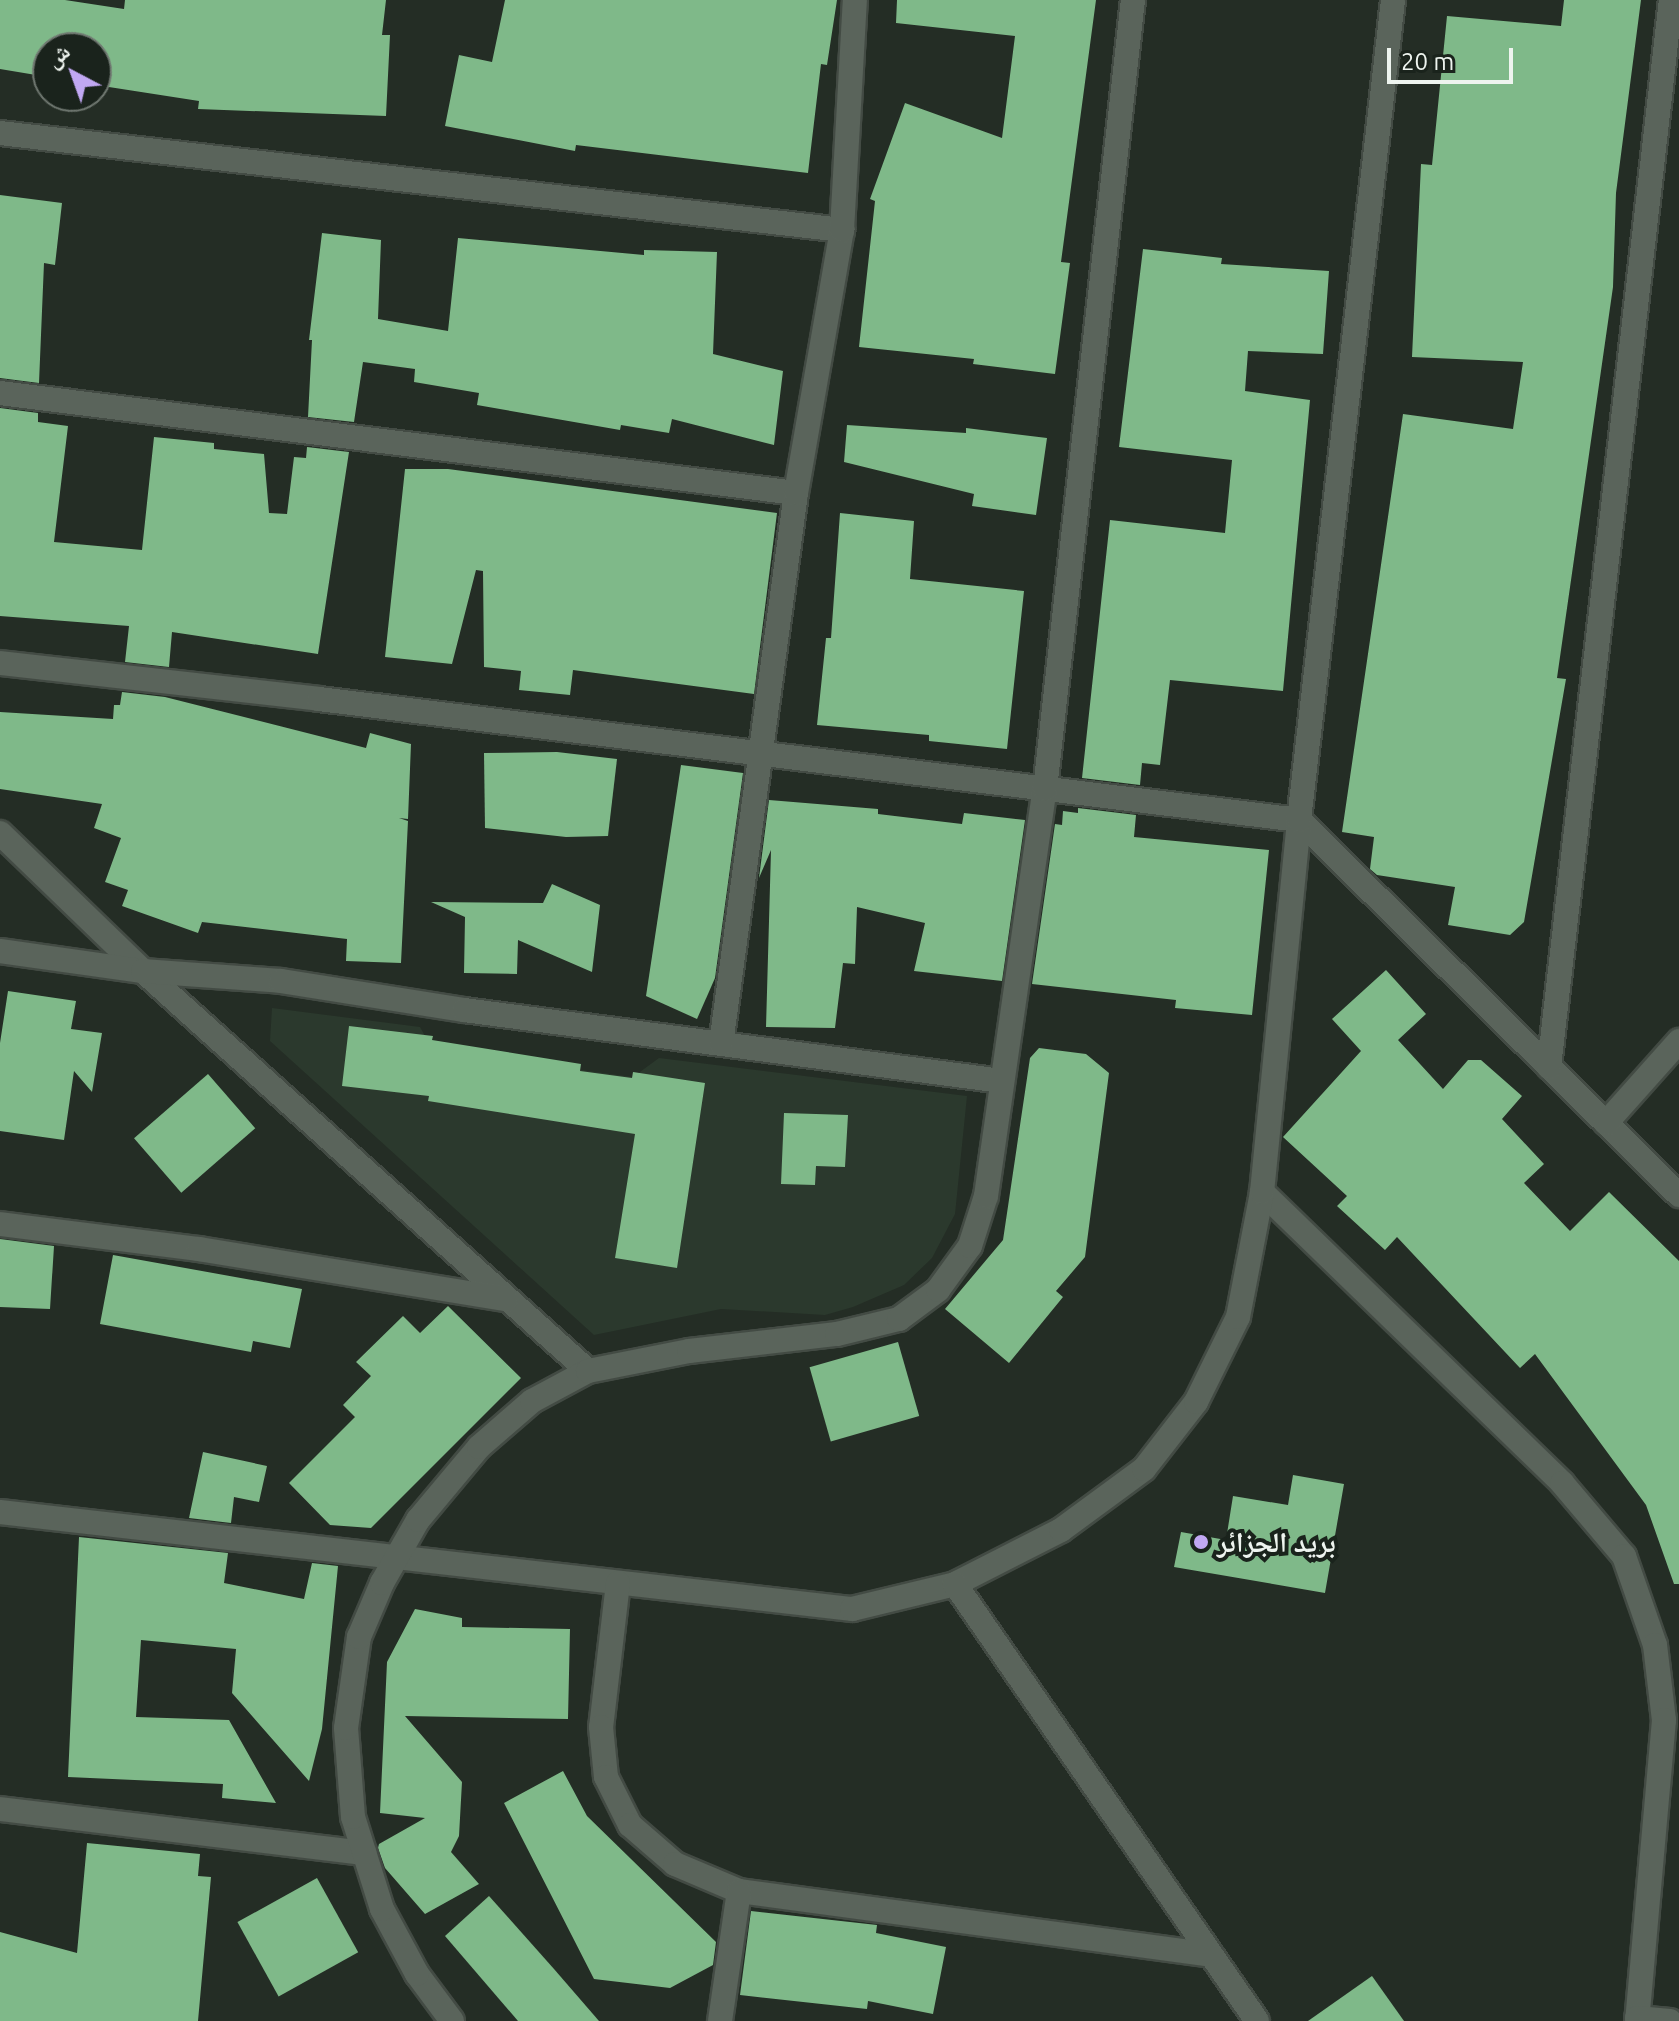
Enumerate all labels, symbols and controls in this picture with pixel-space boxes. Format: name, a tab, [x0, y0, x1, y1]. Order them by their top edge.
north arrow	[32, 32, 112, 112]
scale bar	[1391, 32, 1517, 82]
text: ش	[40, 38, 74, 72]
text: 20 m	[1401, 48, 1454, 75]
place label: بريد الجزائر	[1217, 1525, 1336, 1559]
marker: بريد الجزائر	[1192, 1533, 1210, 1551]

